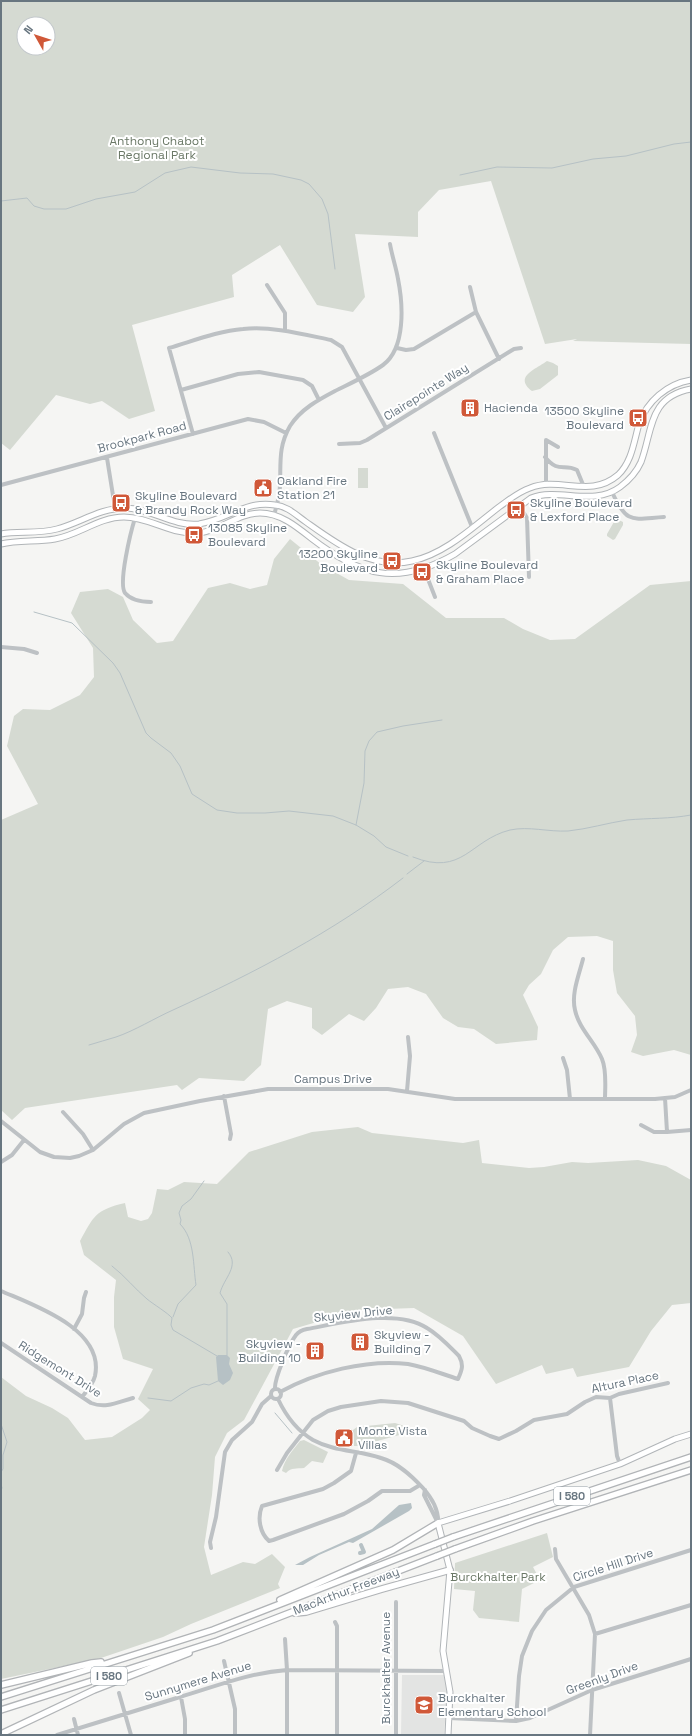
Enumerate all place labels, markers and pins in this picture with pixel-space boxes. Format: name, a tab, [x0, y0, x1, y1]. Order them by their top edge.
building icon: Hacienda	[459, 397, 481, 419]
place label: Hacienda	[484, 400, 538, 416]
place label: 13500 Skyline Boulevard	[545, 403, 624, 433]
bus stop icon: 13500 Skyline Boulevard	[627, 407, 649, 429]
place label: Oakland Fire Station 21	[277, 473, 347, 503]
public building icon: Oakland Fire Station 21	[252, 477, 274, 499]
place label: Skyline Boulevard & Brandy Rock Way	[135, 488, 246, 518]
bus stop icon: Skyline Boulevard & Brandy Rock Way	[110, 492, 132, 514]
place label: Skyline Boulevard & Lexford Place	[530, 495, 632, 525]
bus stop icon: Skyline Boulevard & Lexford Place	[505, 499, 527, 521]
place label: 13085 Skyline Boulevard	[208, 520, 287, 550]
bus stop icon: 13085 Skyline Boulevard	[183, 524, 205, 546]
place label: 13200 Skyline Boulevard	[299, 546, 378, 576]
bus stop icon: 13200 Skyline Boulevard	[381, 550, 403, 572]
place label: Skyline Boulevard & Graham Place	[436, 557, 538, 587]
bus stop icon: Skyline Boulevard & Graham Place	[411, 561, 433, 583]
place label: Skyview - Building 7	[374, 1327, 431, 1357]
building icon: Skyview - Building 7	[349, 1331, 371, 1353]
place label: Skyview - Building 10	[238, 1336, 301, 1366]
building icon: Skyview - Building 10	[304, 1340, 326, 1362]
place label: Monte Vista Villas	[358, 1423, 427, 1453]
public building icon: Monte Vista Villas	[333, 1427, 355, 1449]
place label: Burckhalter Elementary School	[438, 1690, 546, 1720]
school or university icon: Burckhalter Elementary School	[413, 1694, 435, 1716]

